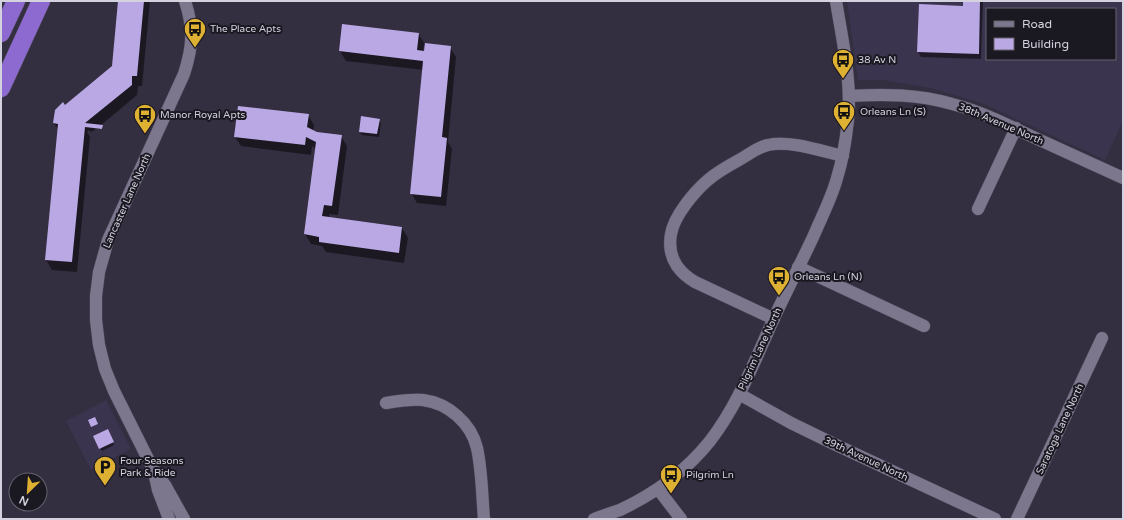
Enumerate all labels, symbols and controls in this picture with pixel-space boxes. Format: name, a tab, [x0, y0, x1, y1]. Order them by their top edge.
legend	[986, 8, 1116, 60]
bus stop icon: The Place Apts	[182, 16, 208, 49]
text: Road	[1022, 17, 1052, 31]
place label: The Place Apts	[210, 23, 281, 35]
text: Building	[1022, 37, 1069, 51]
bus stop icon: 38 Av N	[830, 47, 856, 80]
place label: 38 Av N	[858, 54, 896, 66]
bus stop icon: Orleans Ln (S)	[831, 99, 857, 132]
street label: 38th Avenue North	[957, 101, 1045, 147]
bus stop icon: Manor Royal Apts	[132, 102, 158, 135]
place label: Orleans Ln (S)	[860, 106, 926, 118]
place label: Manor Royal Apts	[160, 109, 246, 121]
street label: Lancaster Lane North	[101, 152, 153, 250]
bus stop icon: Orleans Ln (N)	[766, 264, 792, 297]
place label: Orleans Ln (N)	[794, 271, 862, 283]
street label: Pilgrim Lane North	[736, 306, 784, 392]
street label: Saratoga Lane North	[1034, 382, 1086, 476]
street label: 39th Avenue North	[822, 434, 910, 484]
parking icon: Four Seasons Park & Ride	[92, 454, 118, 487]
place label: Four Seasons Park & Ride	[120, 455, 184, 479]
bus stop icon: Pilgrim Ln	[658, 462, 684, 495]
place label: Pilgrim Ln	[686, 469, 734, 481]
north arrow	[8, 472, 48, 512]
text: N	[17, 493, 31, 508]

